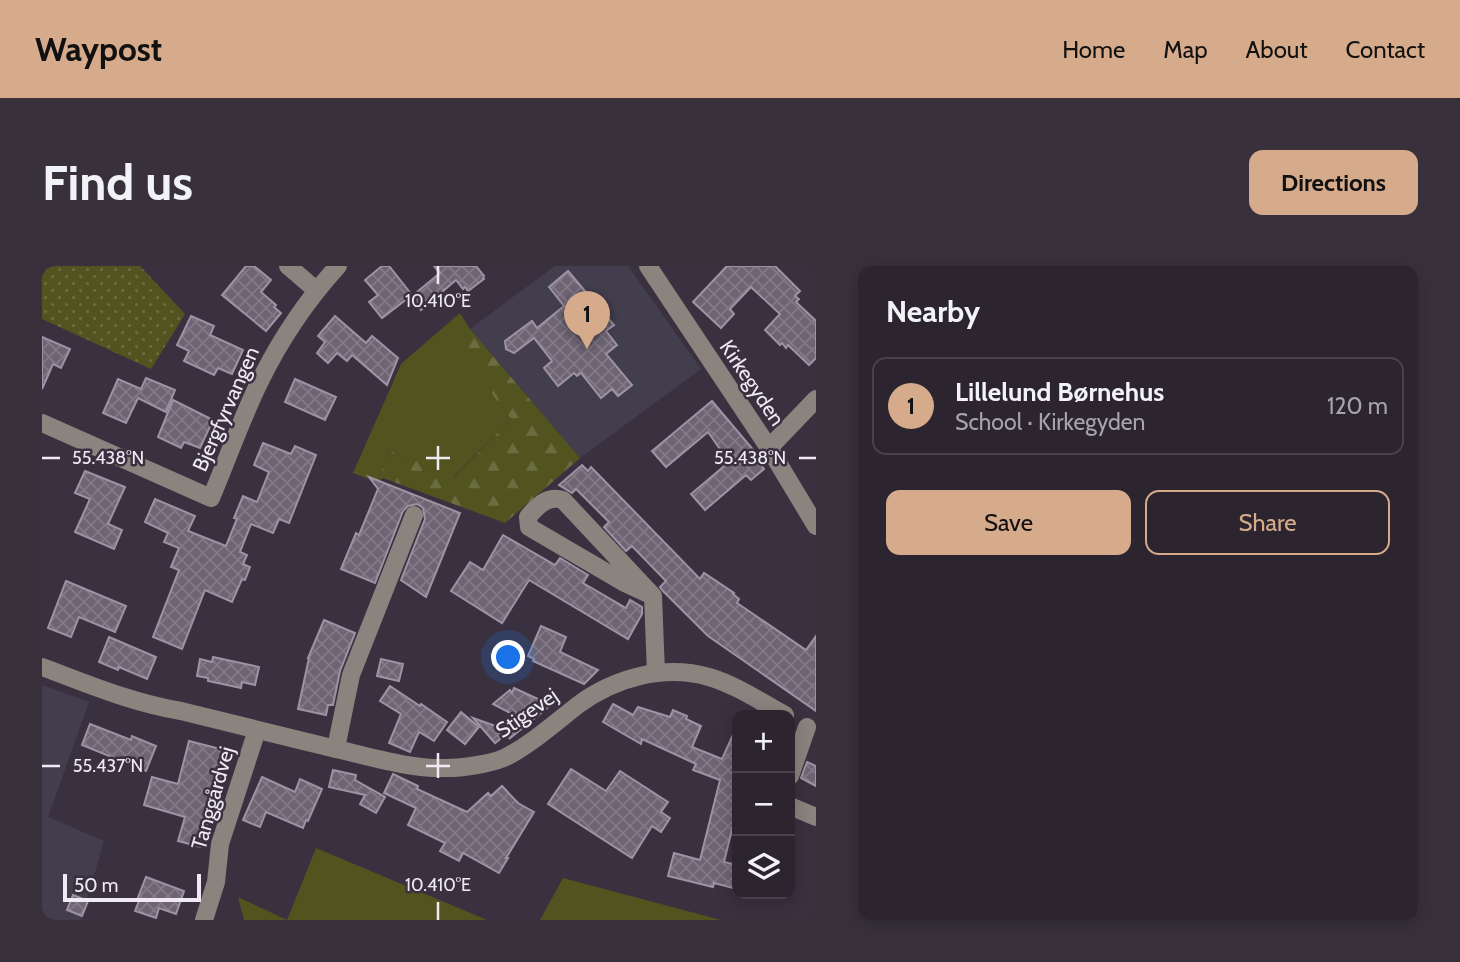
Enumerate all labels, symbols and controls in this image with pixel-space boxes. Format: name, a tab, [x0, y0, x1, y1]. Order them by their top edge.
text: Waypost	[35, 29, 162, 69]
text: Home	[1062, 35, 1125, 64]
text: Map	[1163, 35, 1208, 64]
text: About	[1246, 35, 1308, 64]
text: Contact	[1346, 35, 1425, 64]
button: Directions	[1249, 150, 1418, 215]
text: Find us	[42, 153, 193, 212]
text: 10.410°E	[405, 290, 471, 312]
pin: 1	[564, 291, 610, 349]
text: Nearby	[886, 293, 980, 330]
street label: Kirkegyden	[715, 335, 790, 430]
street label: Bjergfyrvangen	[187, 343, 265, 475]
text: Lillelund Børnehus	[955, 376, 1164, 408]
text: 1	[907, 392, 915, 420]
text: 120 m	[1327, 392, 1388, 420]
text: School · Kirkegyden	[955, 408, 1145, 436]
text: 55.438°N	[72, 447, 144, 469]
text: 55.438°N	[714, 447, 786, 469]
button: Save	[886, 490, 1131, 555]
button: Share	[1145, 490, 1390, 555]
your location	[491, 640, 525, 674]
street label: Stigevej	[491, 682, 563, 744]
map controls	[732, 710, 795, 899]
button: +	[732, 710, 795, 773]
street label: Tanggårdvej	[186, 743, 240, 853]
text: 55.437°N	[73, 755, 143, 777]
button: −	[732, 773, 795, 836]
button: layers	[732, 836, 795, 899]
scale bar	[63, 871, 201, 903]
text: 50 m	[74, 874, 118, 897]
text: 10.410°E	[405, 874, 471, 896]

